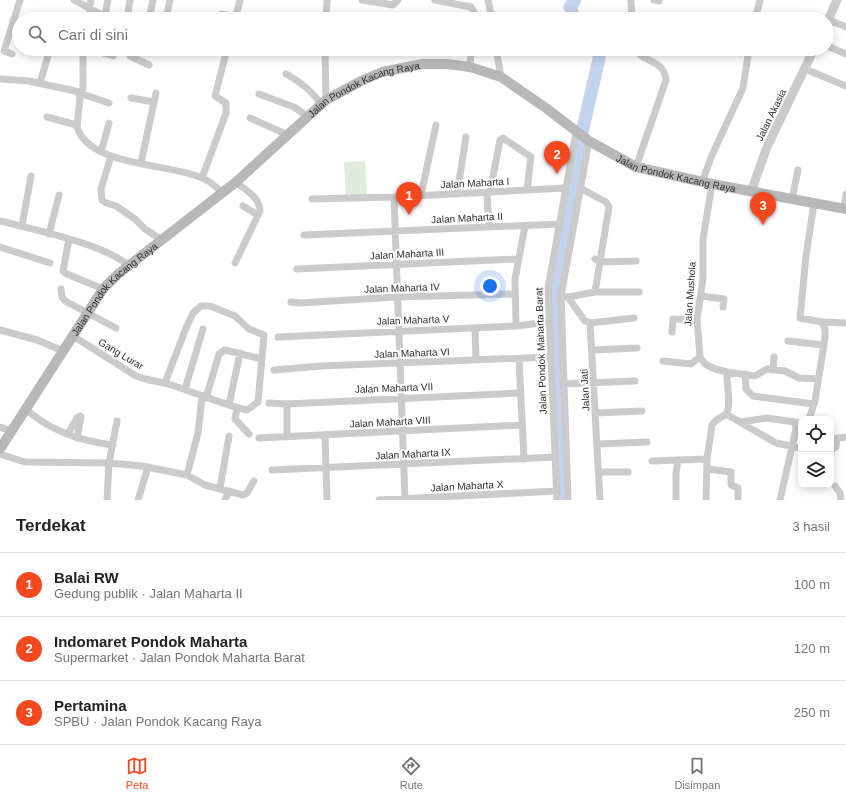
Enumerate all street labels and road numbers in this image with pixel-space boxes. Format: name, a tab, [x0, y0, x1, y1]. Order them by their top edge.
street label: Jalan Pondok Kacang Raya	[306, 59, 421, 119]
street label: Jalan Akasia	[754, 87, 788, 143]
street label: Jalan Pondok Kacang Raya	[615, 152, 737, 194]
street label: Jalan Maharta I	[440, 176, 510, 190]
street label: Jalan Maharta II	[431, 211, 503, 225]
street label: Jalan Pondok Kacang Raya	[69, 240, 160, 337]
street label: Jalan Maharta III	[370, 247, 444, 261]
street label: Jalan Mushola	[682, 261, 698, 327]
street label: Jalan Maharta IV	[364, 281, 440, 295]
street label: Jalan Pondok Maharta Barat	[533, 287, 549, 415]
street label: Jalan Maharta V	[376, 313, 450, 327]
street label: Gang Lurar	[96, 336, 146, 372]
street label: Jalan Maharta VI	[374, 346, 450, 360]
street label: Jalan Jati	[578, 369, 592, 411]
street label: Jalan Maharta VII	[355, 381, 433, 395]
street label: Jalan Maharta VIII	[349, 414, 431, 430]
street label: Jalan Maharta IX	[375, 447, 451, 461]
street label: Jalan Maharta X	[430, 479, 504, 493]

